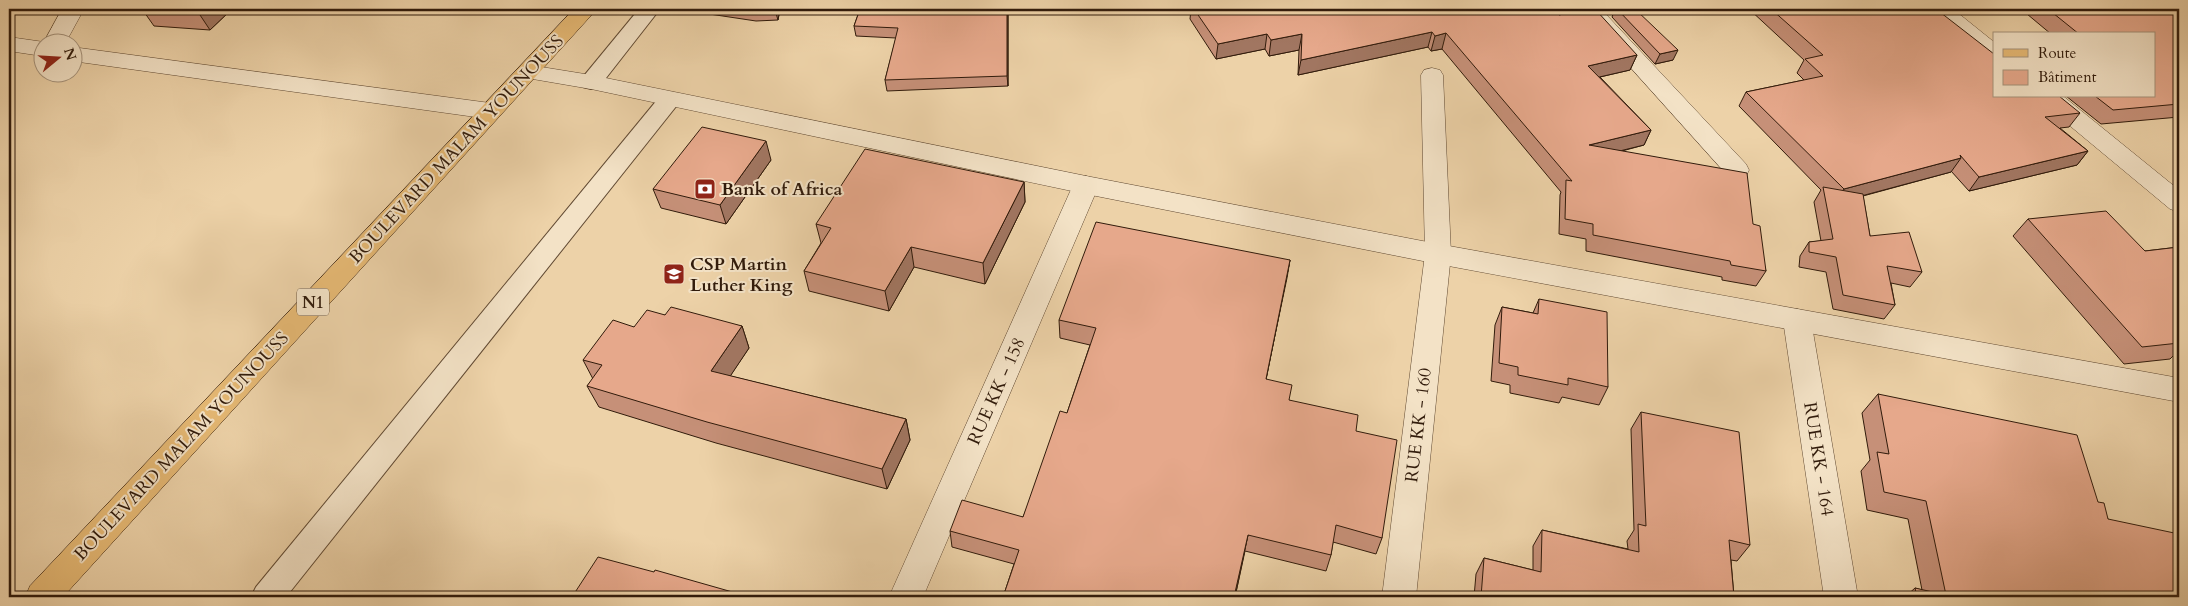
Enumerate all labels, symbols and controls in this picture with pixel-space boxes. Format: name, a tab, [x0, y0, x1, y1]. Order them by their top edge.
street label: BOULEVARD MALAM YOUNOUSS	[343, 29, 570, 269]
north arrow	[32, 32, 82, 82]
legend	[1993, 32, 2156, 98]
text: Route	[2038, 43, 2076, 63]
text: N	[59, 45, 81, 63]
text: Bâtiment	[2038, 67, 2097, 87]
bank icon: Bank of Africa	[693, 177, 717, 201]
place label: Bank of Africa	[721, 177, 842, 202]
place label: CSP Martin Luther King	[690, 252, 793, 298]
school or university icon: CSP Martin Luther King	[662, 262, 686, 286]
road number: N1	[297, 288, 329, 316]
street label: BOULEVARD MALAM YOUNOUSS	[68, 326, 295, 566]
street label: RUE KK - 158	[962, 333, 1031, 449]
street label: RUE KK - 160	[1399, 366, 1438, 484]
street label: RUE KK - 164	[1797, 400, 1840, 518]

